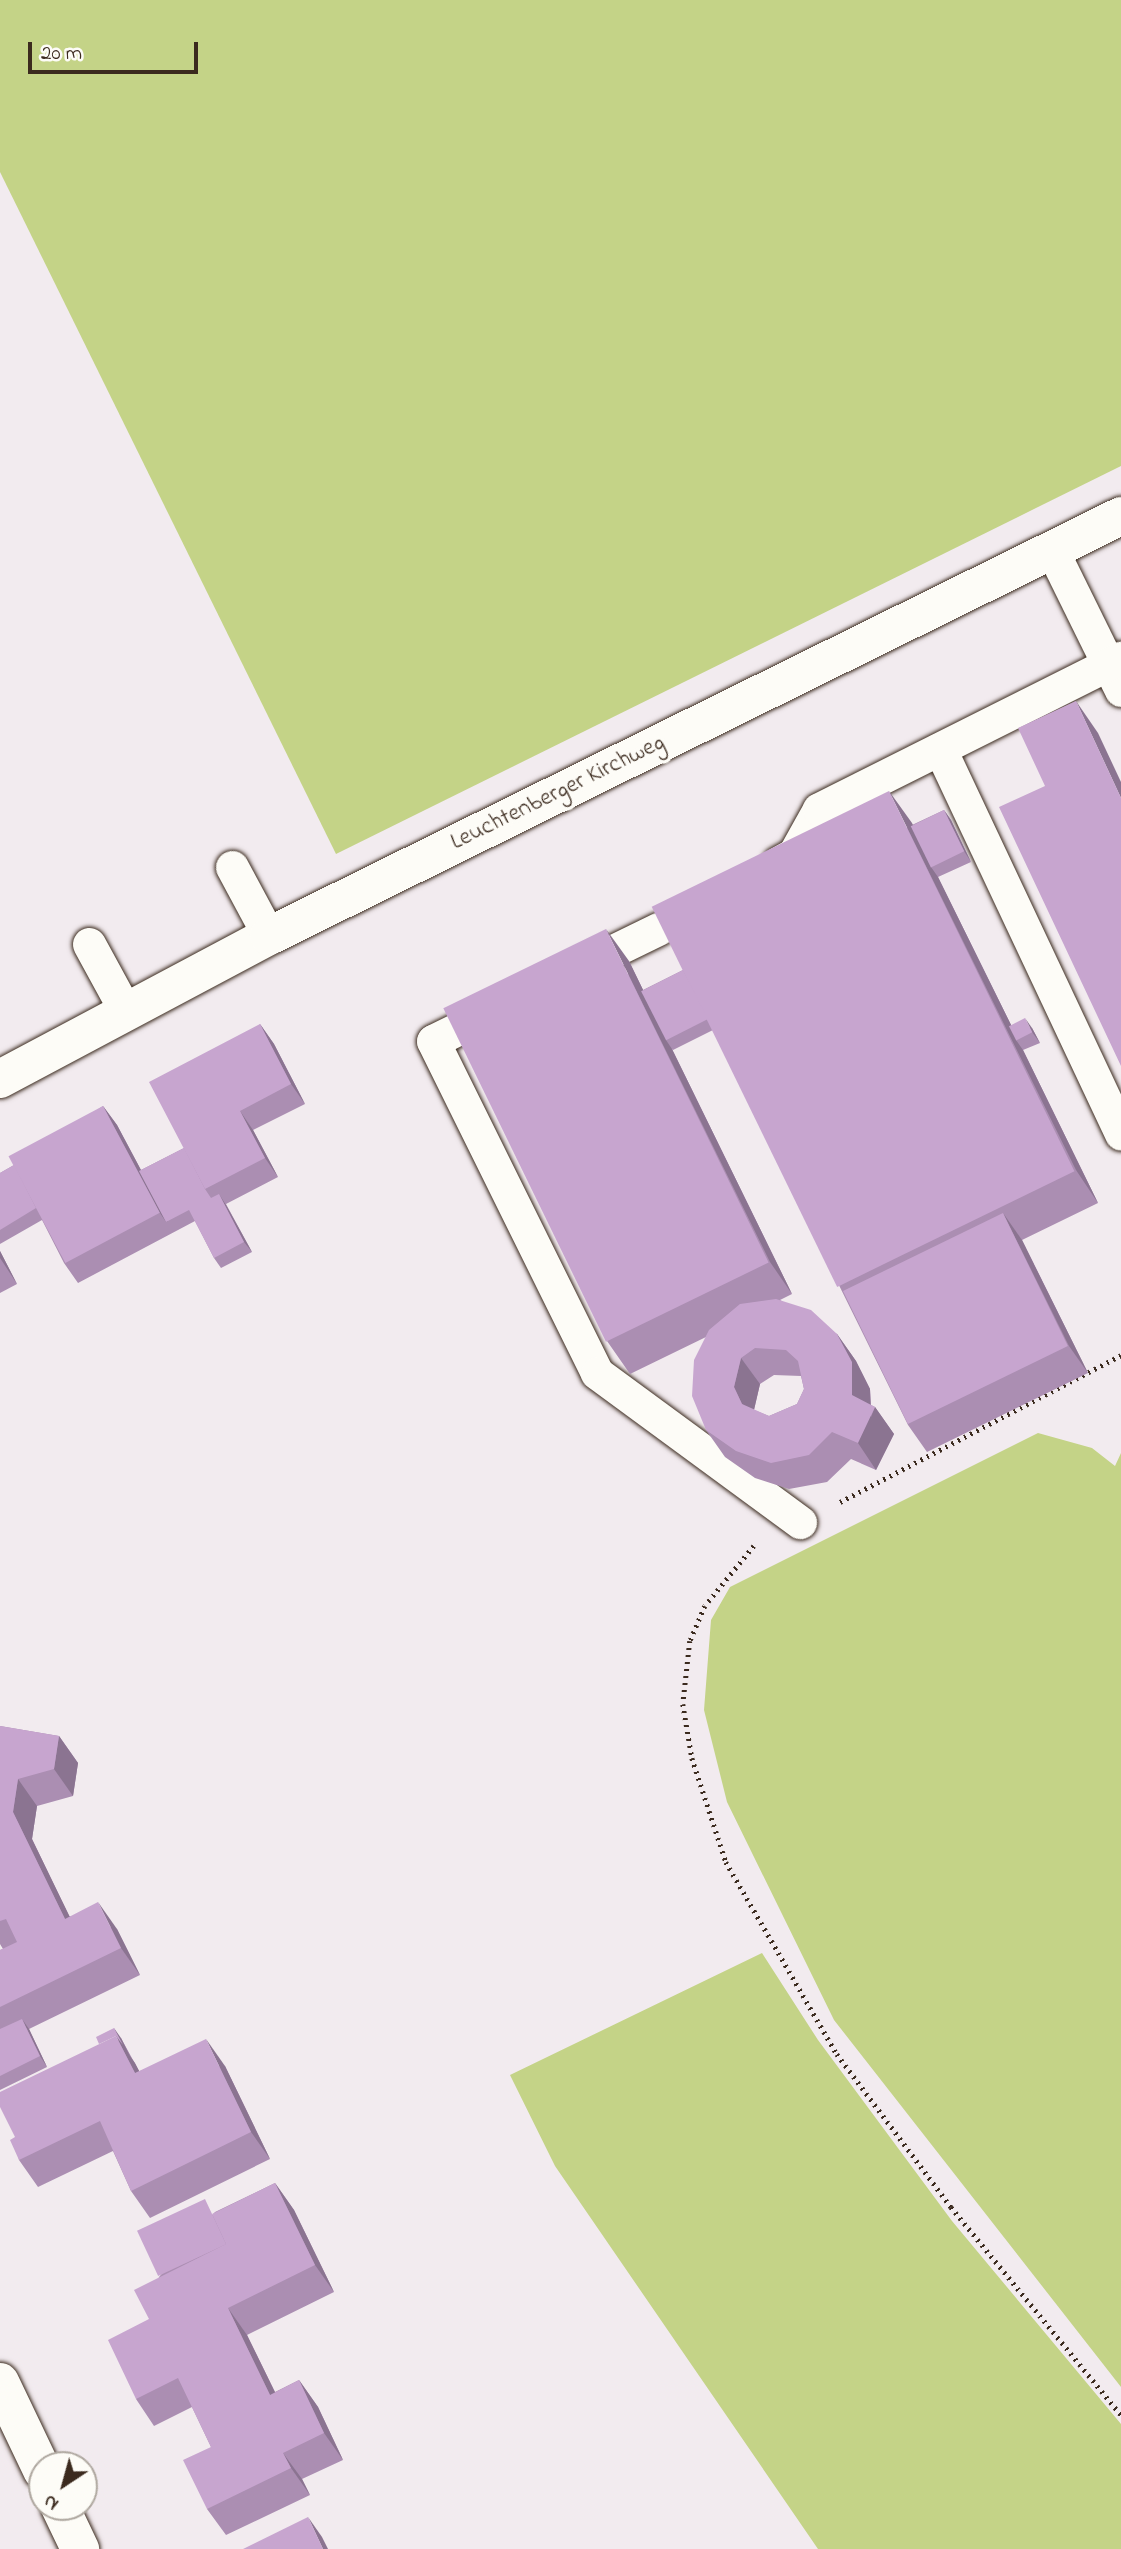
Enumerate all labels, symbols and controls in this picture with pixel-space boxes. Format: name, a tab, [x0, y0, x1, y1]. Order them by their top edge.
scale bar	[32, 28, 201, 72]
text: 20 m	[41, 39, 82, 69]
street label: Leuchtenberger Kirchweg	[446, 729, 670, 857]
north arrow	[28, 2451, 98, 2521]
text: N	[38, 2487, 65, 2516]

